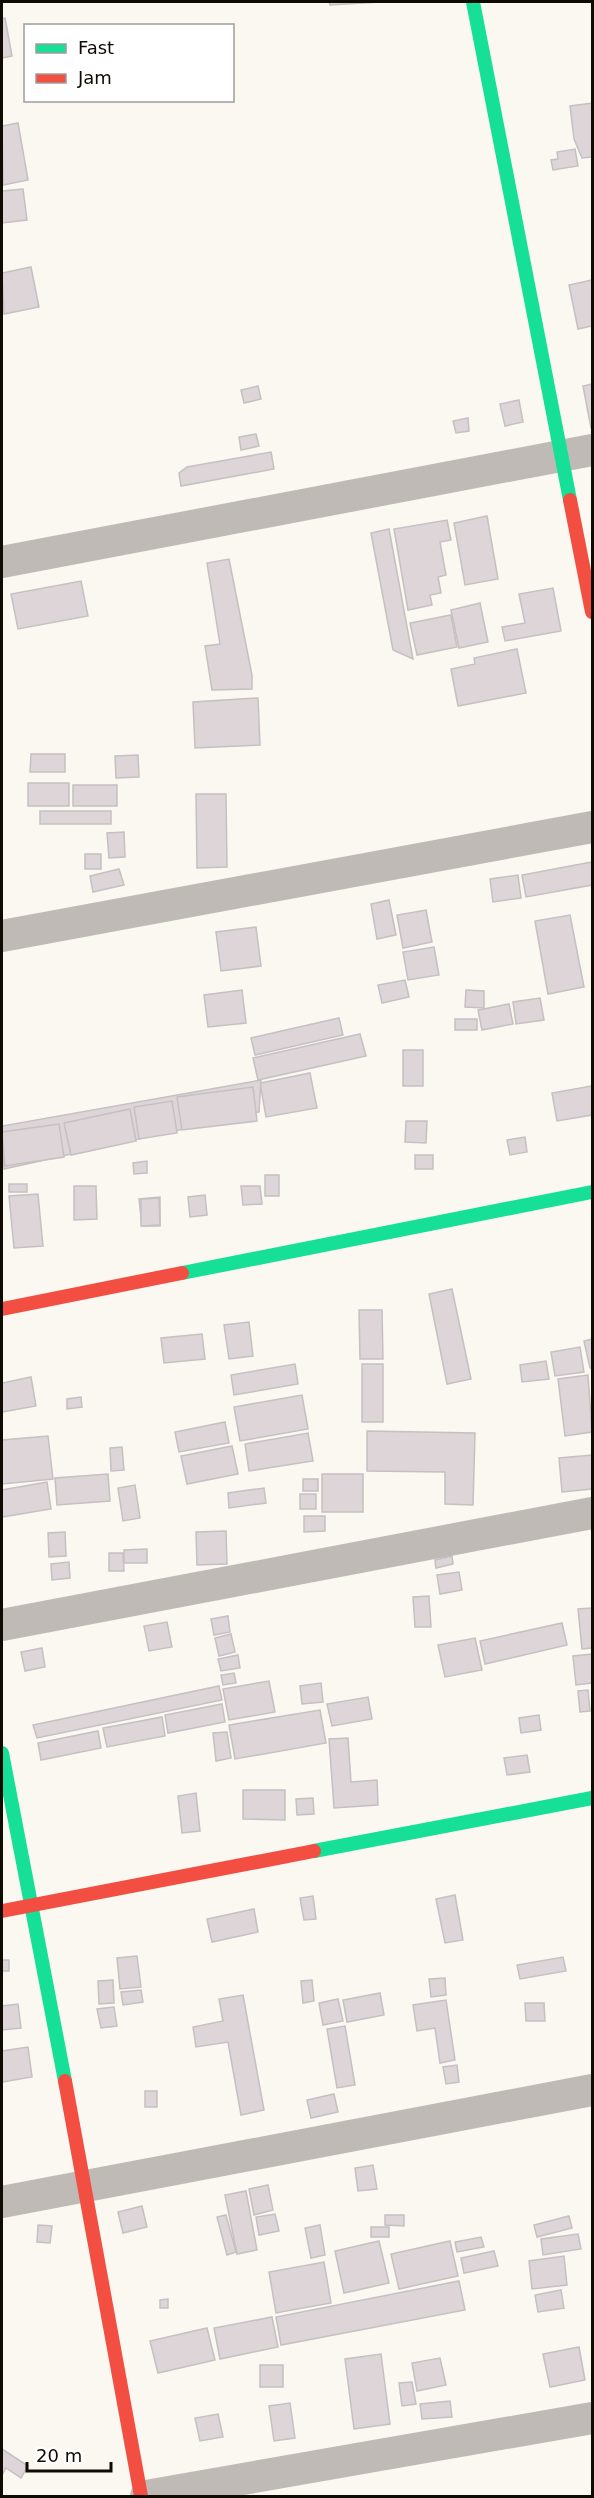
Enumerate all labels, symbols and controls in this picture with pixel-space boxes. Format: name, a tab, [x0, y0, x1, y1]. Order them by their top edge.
legend	[24, 24, 234, 102]
text: Fast	[78, 37, 114, 58]
text: Jam	[77, 67, 112, 88]
scale bar	[27, 2435, 111, 2473]
text: 20 m	[36, 2445, 82, 2466]

